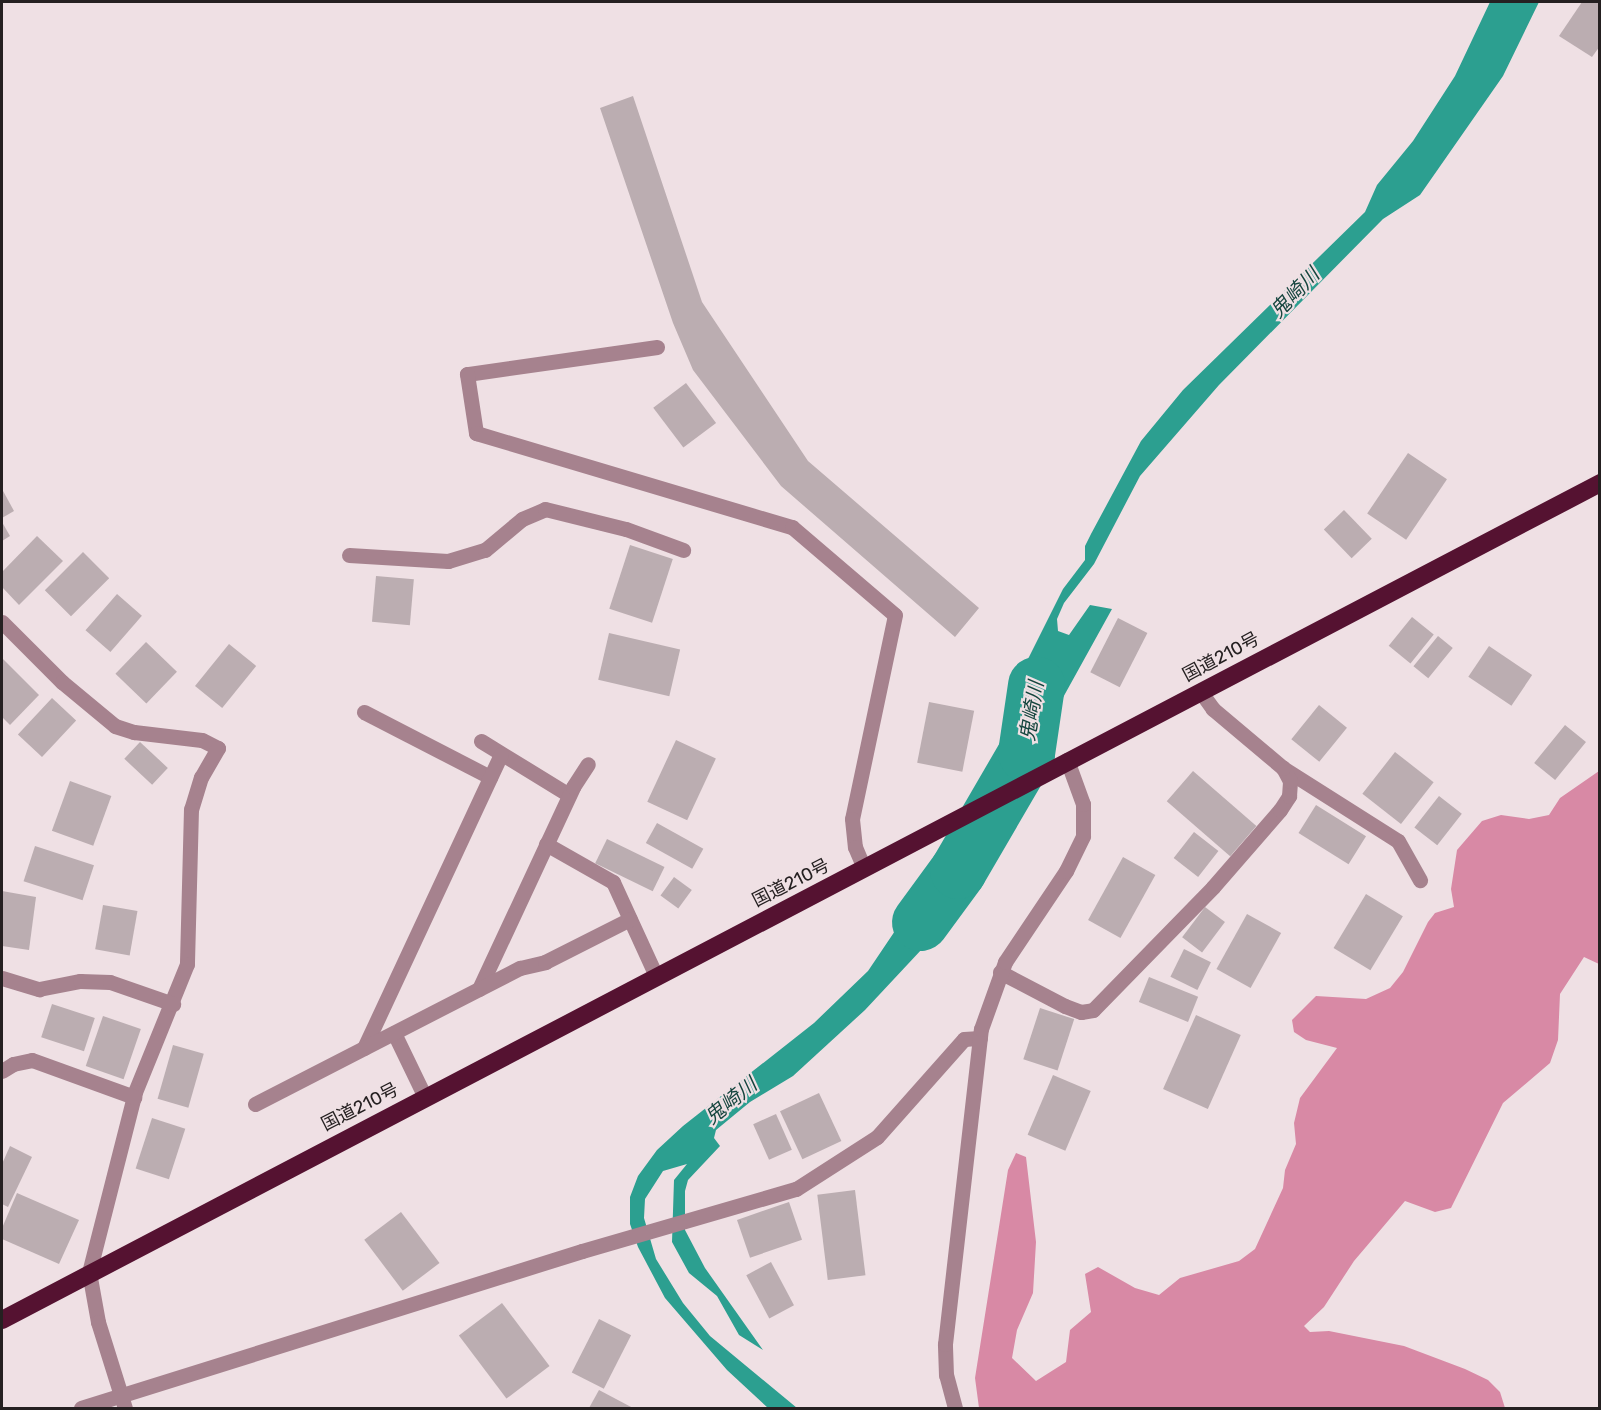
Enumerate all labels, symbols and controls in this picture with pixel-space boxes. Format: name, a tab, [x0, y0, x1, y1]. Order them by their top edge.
water label: 鬼崎川	[1266, 263, 1324, 323]
street label: 国道210号	[1179, 628, 1263, 686]
water label: 鬼崎川	[1015, 679, 1049, 743]
street label: 国道210号	[749, 854, 833, 912]
water label: 鬼崎川	[700, 1073, 762, 1129]
street label: 国道210号	[318, 1078, 402, 1136]

